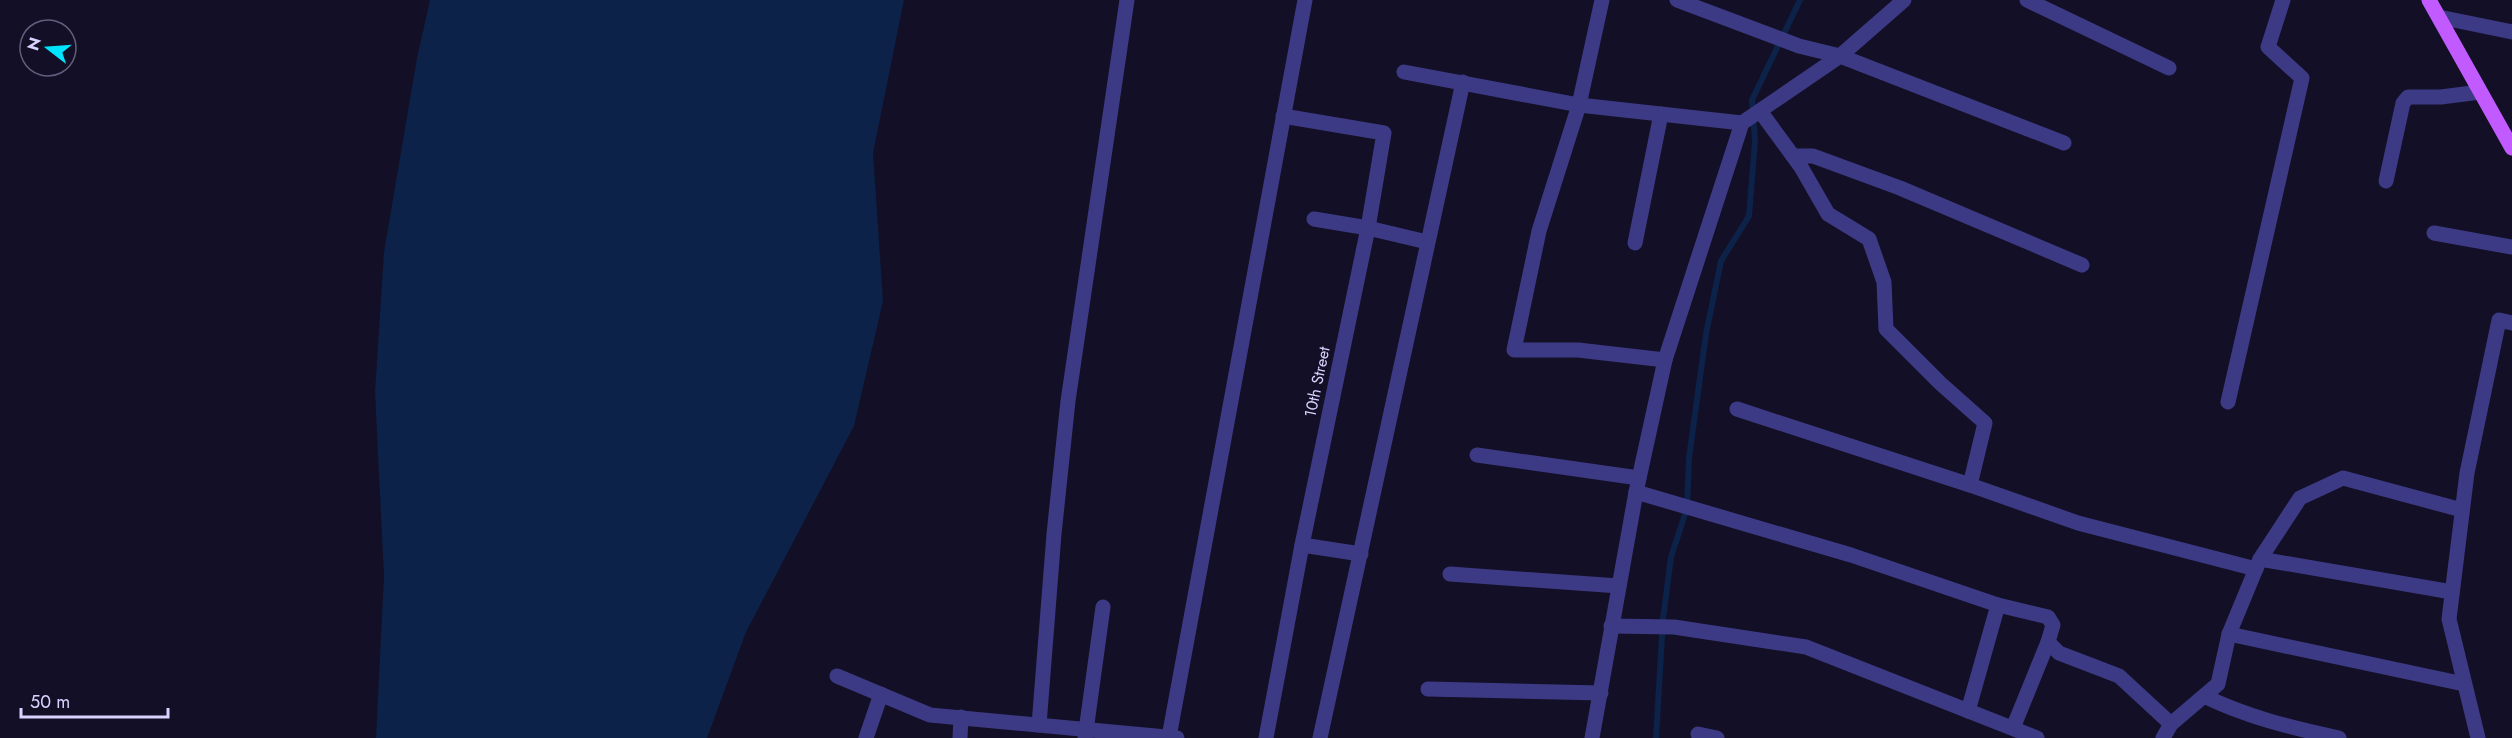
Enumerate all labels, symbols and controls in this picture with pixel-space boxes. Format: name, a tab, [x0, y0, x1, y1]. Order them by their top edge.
north arrow	[18, 18, 78, 78]
text: N	[21, 34, 47, 53]
street label: 10th Street	[1298, 344, 1336, 420]
scale bar	[21, 681, 168, 719]
text: 50 m	[30, 689, 70, 715]

